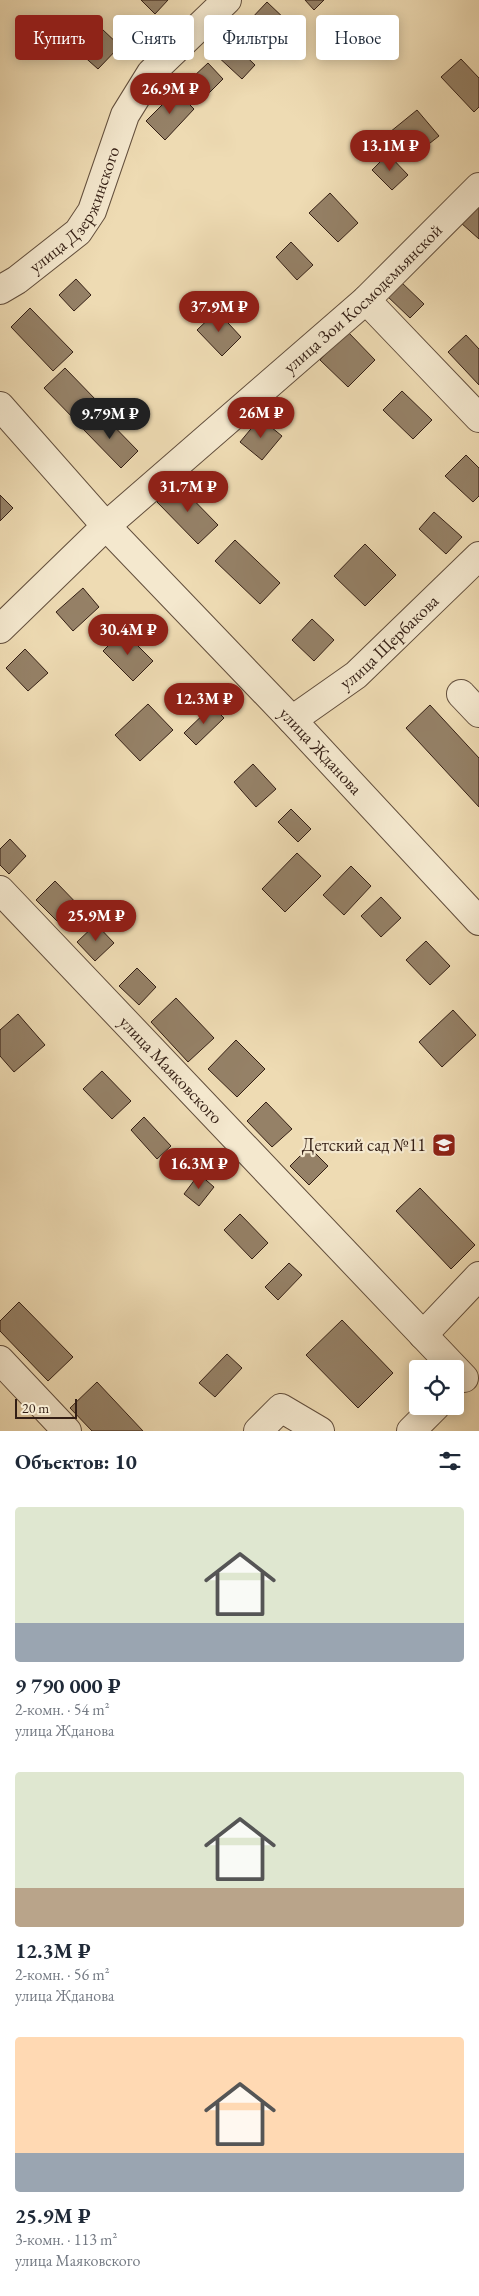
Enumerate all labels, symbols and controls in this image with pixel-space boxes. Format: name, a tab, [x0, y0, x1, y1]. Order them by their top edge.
chip: Купить	[15, 15, 103, 60]
chip: Снять	[113, 15, 194, 60]
chip: Фильтры	[204, 15, 306, 60]
chip: Новое	[316, 15, 399, 60]
pin: 26.9M ₽	[124, 72, 216, 115]
text: 26.9M ₽	[141, 78, 199, 99]
pin: 13.1M ₽	[344, 130, 436, 172]
text: 13.1M ₽	[361, 135, 419, 156]
street label: улица Дзержинского	[24, 143, 124, 277]
street label: улица Зои Космодемьянской	[278, 218, 447, 378]
pin: 37.9M ₽	[173, 290, 265, 333]
text: 37.9M ₽	[190, 296, 248, 317]
pin: 26M ₽	[226, 396, 296, 439]
pin: 9.79M ₽	[64, 398, 156, 440]
text: 26M ₽	[238, 402, 284, 423]
text: 9.79M ₽	[81, 403, 139, 424]
pin: 31.7M ₽	[142, 470, 234, 513]
text: 31.7M ₽	[159, 476, 217, 497]
street label: улица Щербакова	[335, 589, 444, 694]
pin: 30.4M ₽	[82, 614, 174, 656]
text: 30.4M ₽	[99, 619, 157, 640]
pin: 12.3M ₽	[158, 682, 250, 725]
text: 12.3M ₽	[175, 688, 233, 709]
street label: улица Жданова	[274, 702, 368, 800]
pin: 25.9M ₽	[50, 900, 142, 942]
text: 25.9M ₽	[67, 905, 125, 926]
street label: улица Маяковского	[114, 1010, 228, 1128]
school or university icon: Детский сад №11	[431, 1132, 457, 1158]
place label: Детский сад №11	[302, 1133, 426, 1156]
pin: 16.3M ₽	[153, 1148, 245, 1190]
text: 16.3M ₽	[170, 1153, 228, 1174]
map controls	[409, 1360, 464, 1415]
button: locate	[409, 1360, 464, 1415]
scale bar	[15, 1396, 78, 1419]
text: 20 m	[22, 1399, 49, 1417]
icon: filters	[436, 1447, 464, 1475]
text: Объектов: 10	[15, 1448, 137, 1475]
icon: home	[195, 1539, 285, 1629]
text: 9 790 000 ₽	[15, 1672, 121, 1699]
text: 2-комн. · 54 m²	[15, 1699, 110, 1720]
text: улица Жданова	[15, 1720, 114, 1741]
icon: home	[195, 1804, 285, 1894]
text: 12.3M ₽	[15, 1937, 91, 1964]
text: 2-комн. · 56 m²	[15, 1964, 110, 1985]
text: улица Жданова	[15, 1985, 114, 2006]
icon: home	[195, 2069, 285, 2159]
text: 25.9M ₽	[15, 2202, 91, 2229]
text: 3-комн. · 113 m²	[15, 2229, 117, 2250]
text: улица Маяковского	[15, 2250, 140, 2271]

